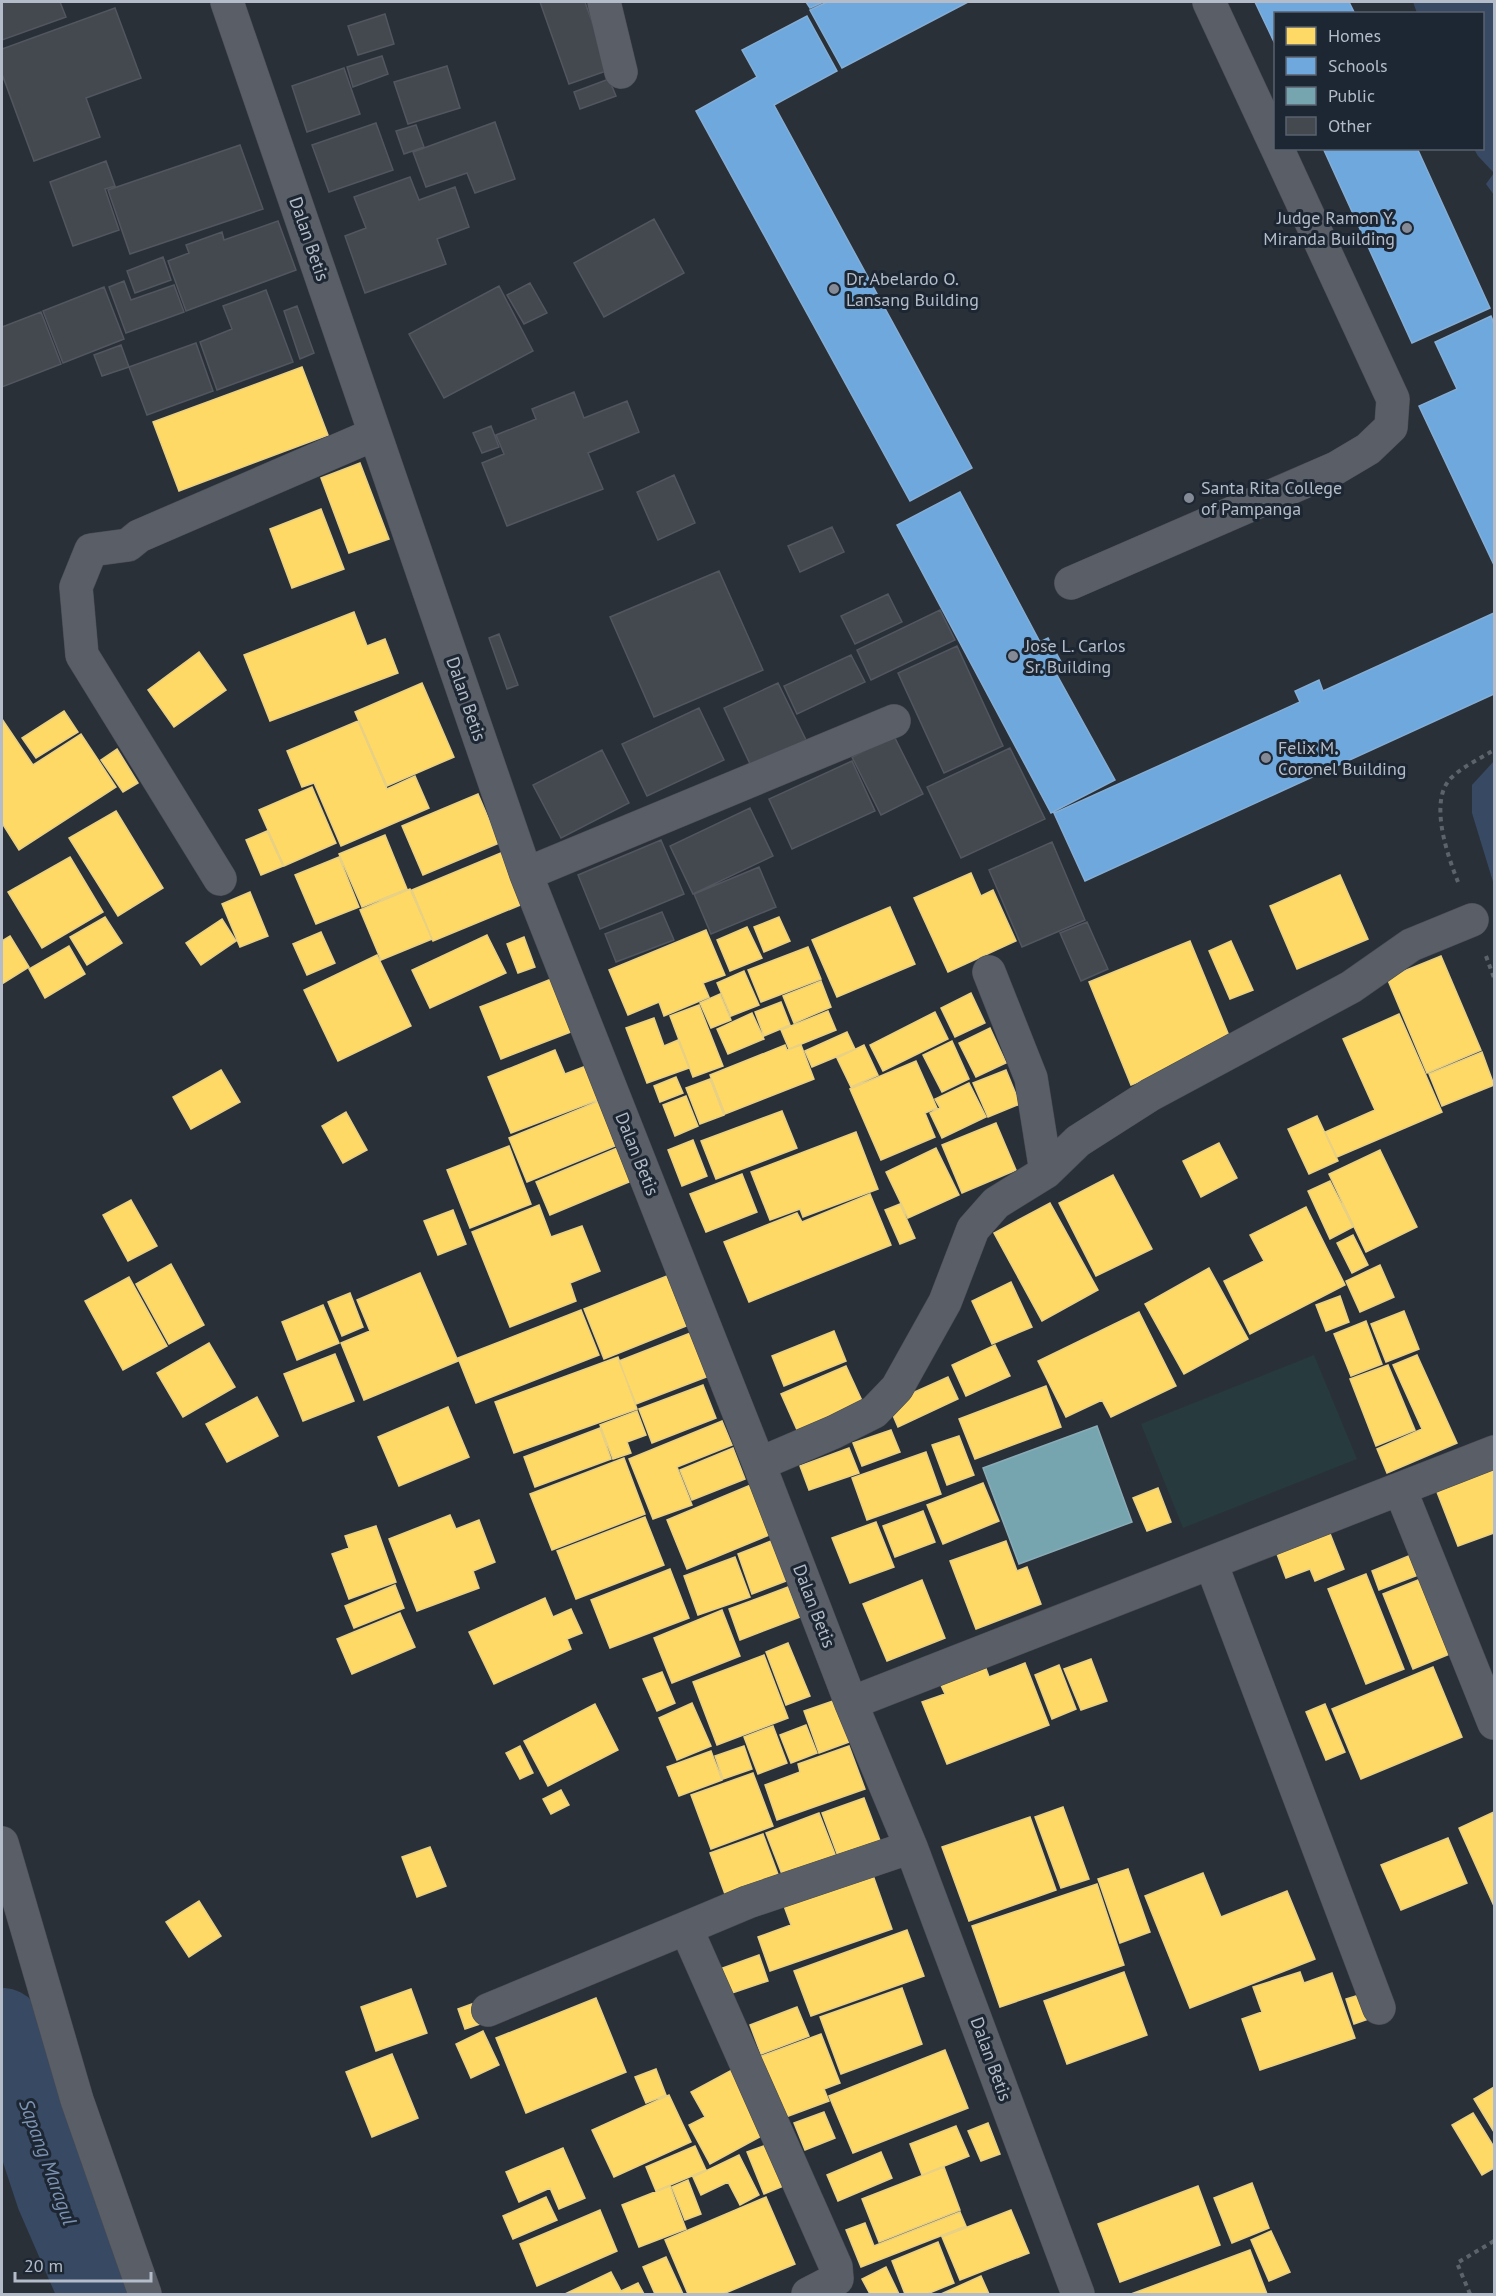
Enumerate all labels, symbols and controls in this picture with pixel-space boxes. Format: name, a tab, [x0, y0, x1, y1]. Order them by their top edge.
legend	[1274, 12, 1484, 150]
text: Homes	[1328, 24, 1381, 47]
text: Schools	[1328, 54, 1388, 77]
text: Public	[1328, 84, 1375, 107]
text: Other	[1328, 114, 1372, 137]
street label: Dalan Betis	[284, 194, 335, 284]
place label: Judge Ramon Y. Miranda Building	[1263, 206, 1395, 250]
marker: Judge Ramon Y. Miranda Building	[1400, 221, 1414, 235]
place label: Dr. Abelardo O. Lansang Building	[846, 267, 979, 311]
marker: Dr. Abelardo O. Lansang Building	[827, 282, 841, 296]
place label: Santa Rita College of Pampanga	[1201, 476, 1342, 520]
marker: Santa Rita College of Pampanga	[1182, 491, 1196, 505]
place label: Jose L. Carlos Sr. Building	[1024, 634, 1125, 678]
marker: Jose L. Carlos Sr. Building	[1006, 649, 1020, 663]
street label: Dalan Betis	[441, 654, 492, 744]
place label: Felix M. Coronel Building	[1278, 736, 1406, 780]
marker: Felix M. Coronel Building	[1259, 751, 1273, 765]
street label: Dalan Betis	[610, 1109, 665, 1199]
street label: Dalan Betis	[788, 1561, 841, 1651]
street label: Dalan Betis	[966, 2014, 1017, 2104]
water label: Sapang Maragul	[13, 2095, 83, 2229]
scale bar	[15, 2245, 152, 2283]
text: 20 m	[24, 2254, 63, 2277]

